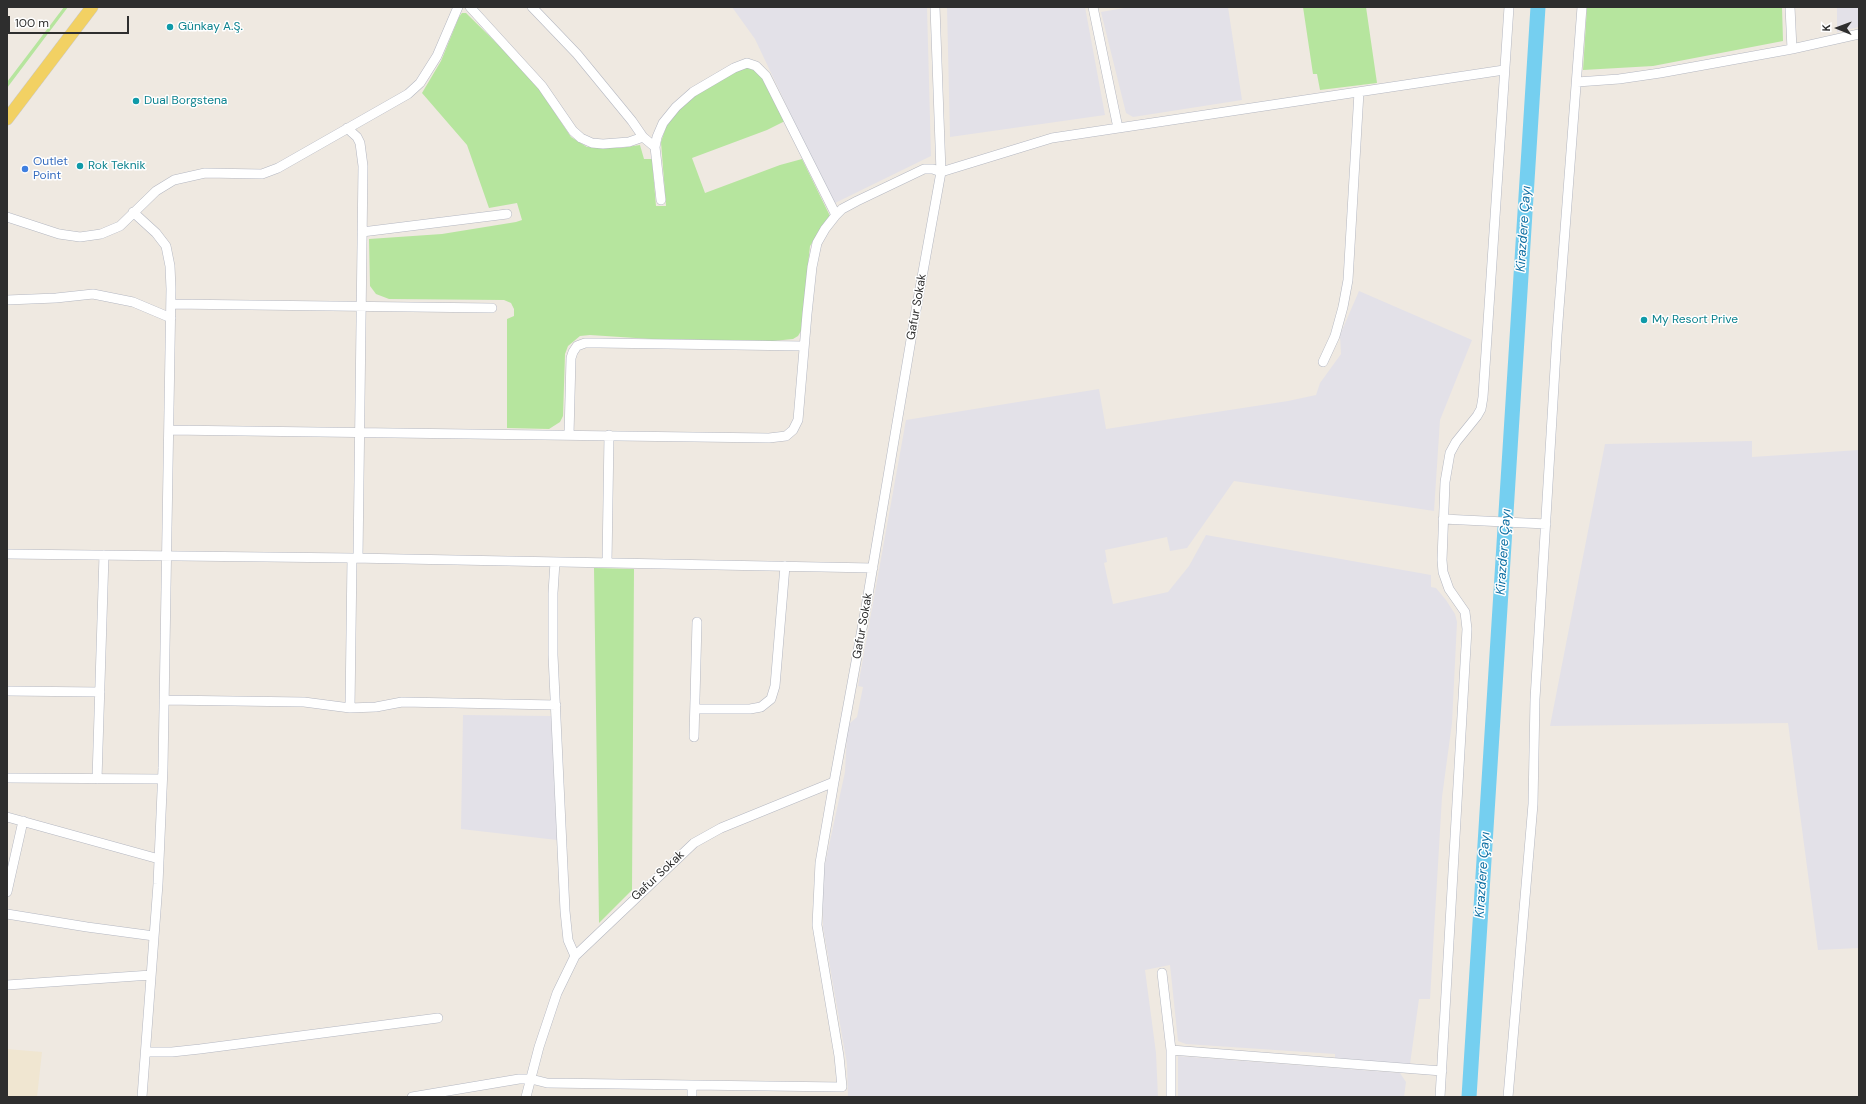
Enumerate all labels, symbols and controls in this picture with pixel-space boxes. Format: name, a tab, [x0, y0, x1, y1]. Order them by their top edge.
scale bar	[10, 8, 131, 34]
north arrow	[1818, 8, 1858, 48]
text: 100 m	[15, 15, 49, 31]
place label: Günkay A.Ş.	[178, 20, 243, 34]
marker: Günkay A.Ş.	[165, 22, 175, 32]
text: K	[1819, 24, 1833, 32]
place label: Dual Borgstena	[144, 94, 227, 108]
marker: Dual Borgstena	[131, 96, 141, 106]
place label: Outlet Point	[33, 155, 68, 183]
place label: Rok Teknik	[88, 159, 145, 173]
marker: Rok Teknik	[75, 161, 85, 171]
marker: Outlet Point	[20, 164, 30, 174]
water label: Kirazdere Çayı	[1513, 185, 1535, 273]
street label: Gafur Sokak	[904, 273, 930, 341]
place label: My Resort Prive	[1652, 313, 1738, 327]
marker: My Resort Prive	[1639, 315, 1649, 325]
water label: Kirazdere Çayı	[1493, 508, 1515, 596]
street label: Gafur Sokak	[850, 592, 876, 660]
water label: Kirazdere Çayı	[1472, 831, 1494, 919]
street label: Gafur Sokak	[629, 848, 687, 904]

